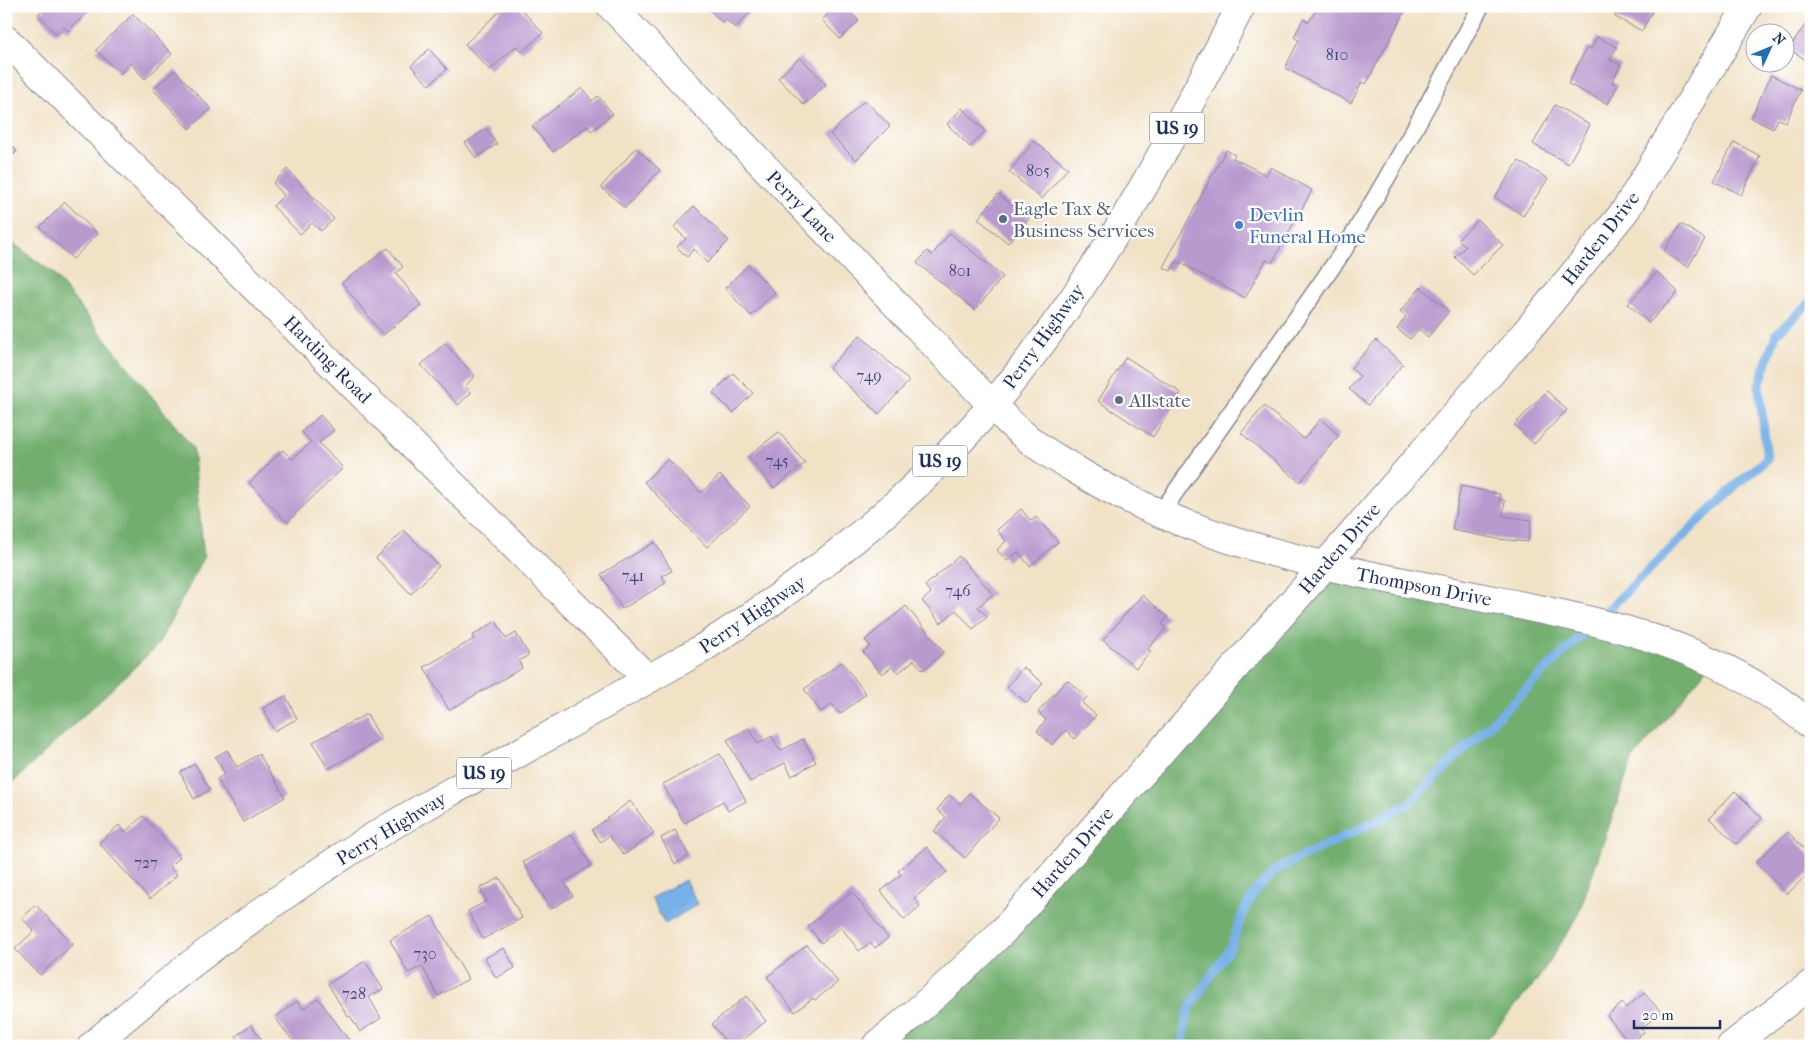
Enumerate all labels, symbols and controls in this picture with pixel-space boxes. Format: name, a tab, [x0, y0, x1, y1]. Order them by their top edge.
north arrow	[1744, 22, 1794, 72]
text: N	[1769, 30, 1789, 49]
house number: 810	[1326, 45, 1348, 64]
road number: US 19	[1150, 112, 1204, 144]
house number: 805	[1026, 161, 1050, 180]
street label: Perry Lane	[762, 166, 841, 247]
street label: Harden Drive	[1557, 187, 1644, 290]
place label: Eagle Tax & Business Services	[1013, 198, 1154, 242]
place label: Devlin Funeral Home	[1249, 204, 1366, 248]
marker: Eagle Tax & Business Services	[997, 213, 1009, 225]
marker: Devlin Funeral Home	[1233, 219, 1245, 231]
house number: 801	[949, 261, 971, 280]
street label: Perry Highway	[998, 279, 1090, 393]
street label: Harding Road	[279, 311, 376, 409]
house number: 749	[856, 366, 882, 385]
place label: Allstate	[1128, 390, 1191, 412]
marker: Allstate	[1113, 394, 1125, 406]
road number: US 19	[912, 446, 968, 476]
house number: 745	[765, 451, 789, 470]
street label: Harden Drive	[1294, 499, 1385, 598]
street label: Thompson Drive	[1354, 563, 1493, 611]
house number: 741	[622, 566, 644, 585]
street label: Perry Highway	[695, 570, 811, 659]
house number: 746	[945, 581, 971, 600]
road number: US 19	[456, 758, 512, 788]
street label: Perry Highway	[333, 787, 451, 870]
street label: Harden Drive	[1027, 803, 1118, 902]
house number: 727	[134, 853, 158, 872]
house number: 730	[413, 944, 437, 963]
house number: 728	[342, 984, 366, 1003]
scale bar	[1634, 997, 1721, 1029]
text: 20 m	[1642, 1006, 1674, 1024]

